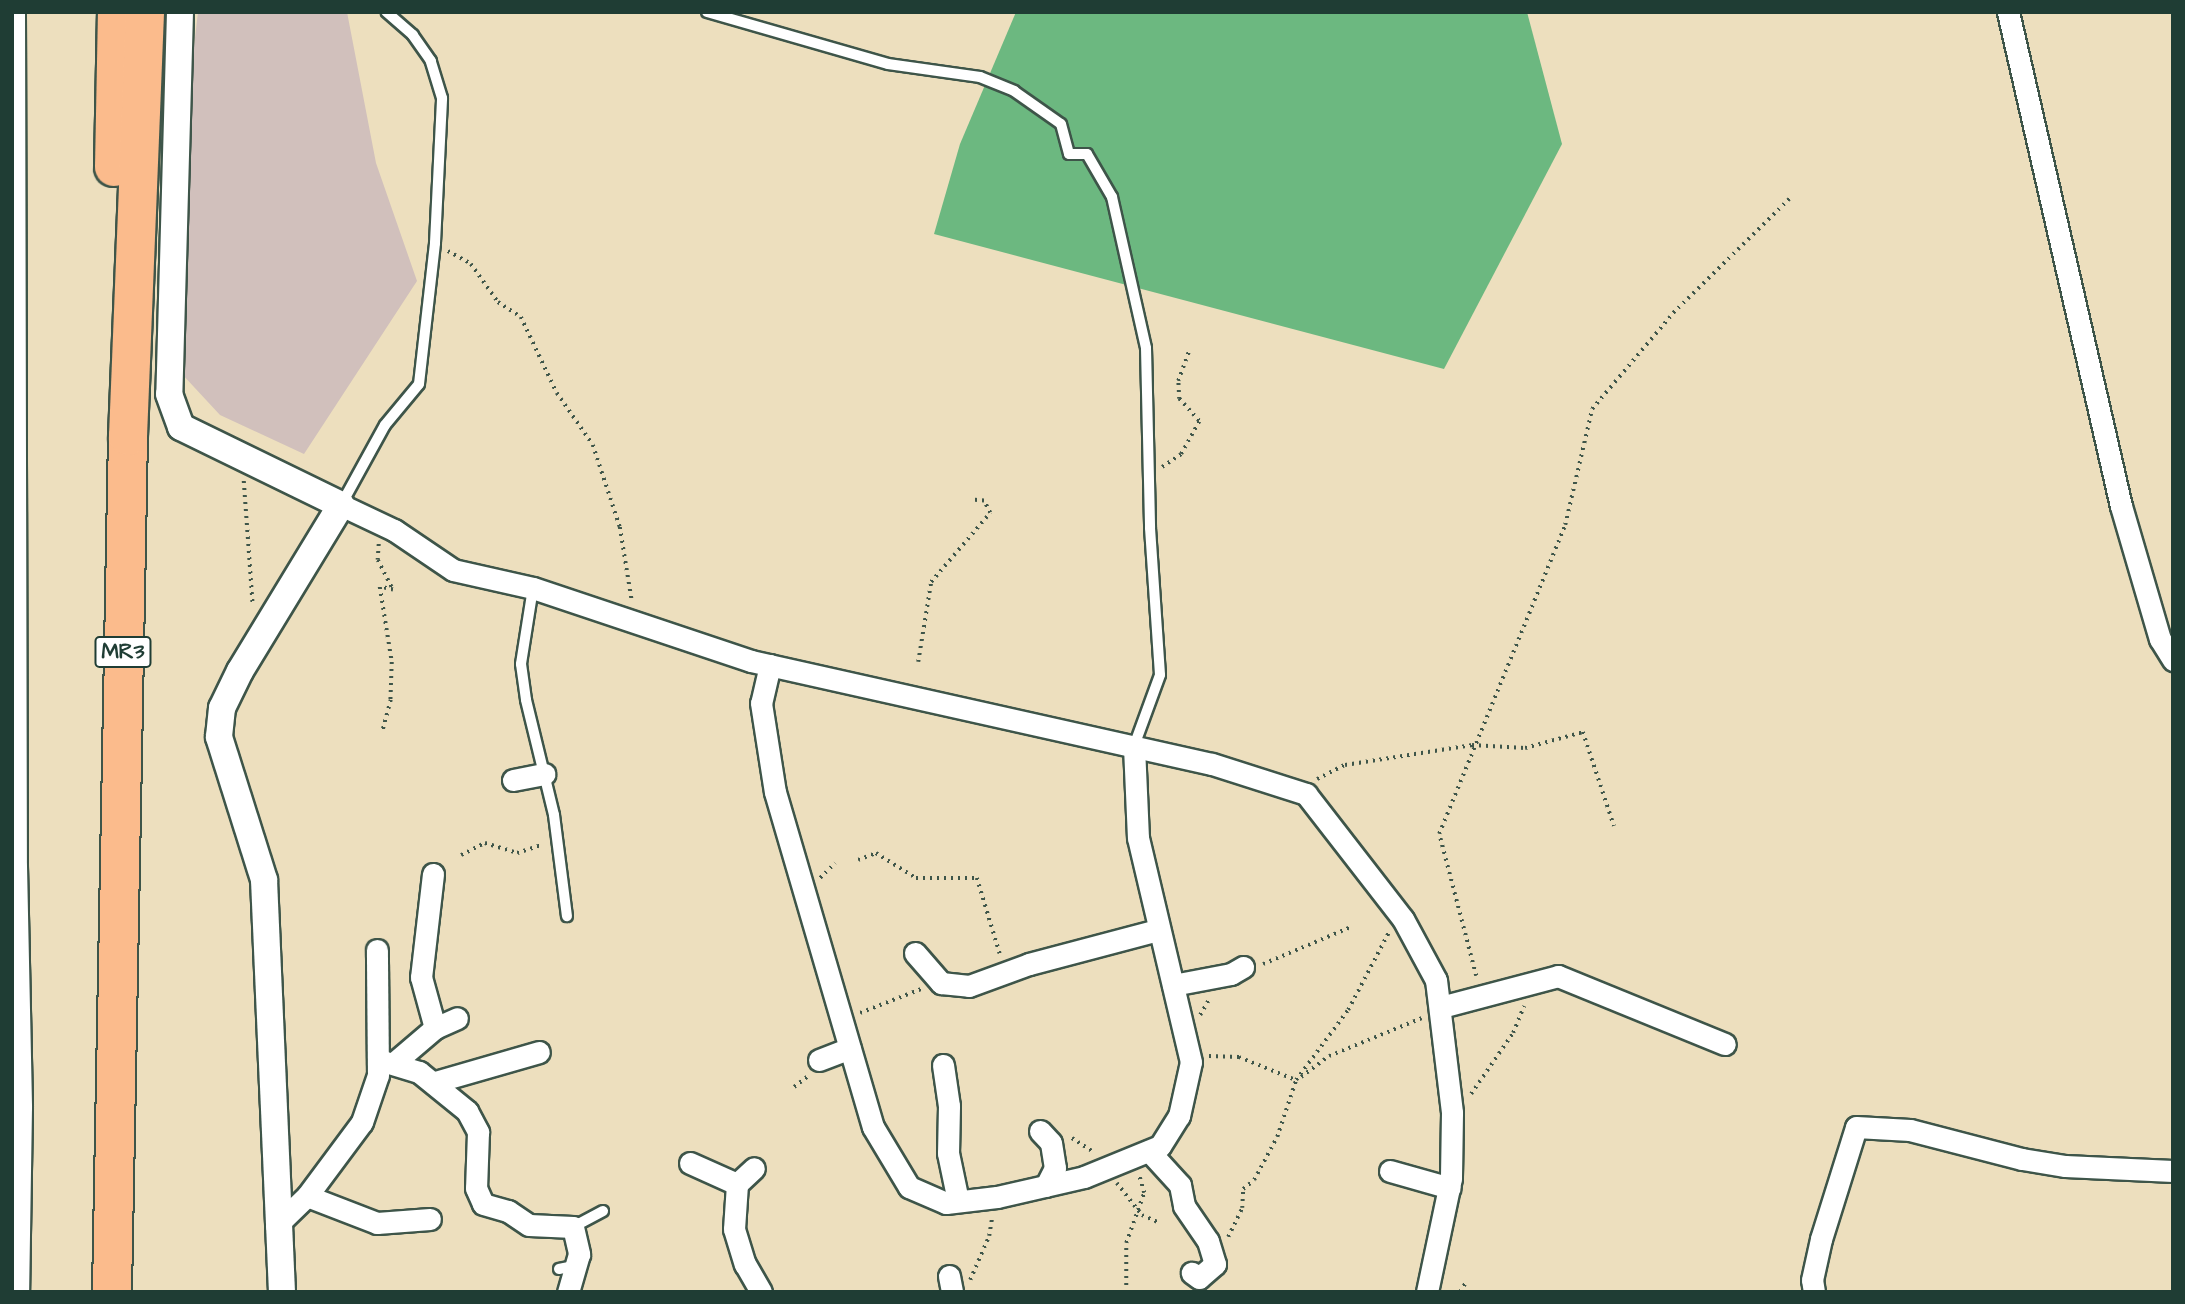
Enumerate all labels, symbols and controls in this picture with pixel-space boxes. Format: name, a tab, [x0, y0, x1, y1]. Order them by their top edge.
road number: MR3	[93, 634, 153, 670]

